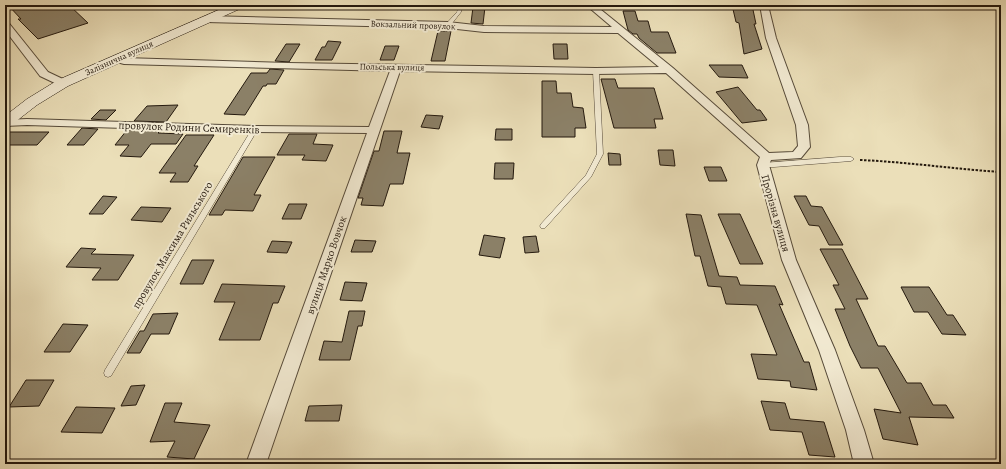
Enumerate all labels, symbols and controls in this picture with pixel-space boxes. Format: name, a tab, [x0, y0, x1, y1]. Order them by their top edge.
street label: Вокзальний провулок	[370, 18, 456, 32]
street label: Залізнична вулиця	[83, 38, 155, 78]
street label: Польська вулиця	[359, 60, 425, 74]
street label: провулок Родини Семиренків	[118, 118, 260, 137]
street label: Прорізна вулиця	[757, 173, 794, 254]
street label: провулок Максима Рильського	[128, 179, 217, 312]
street label: вулиця Марко Вовчок	[303, 214, 350, 316]

